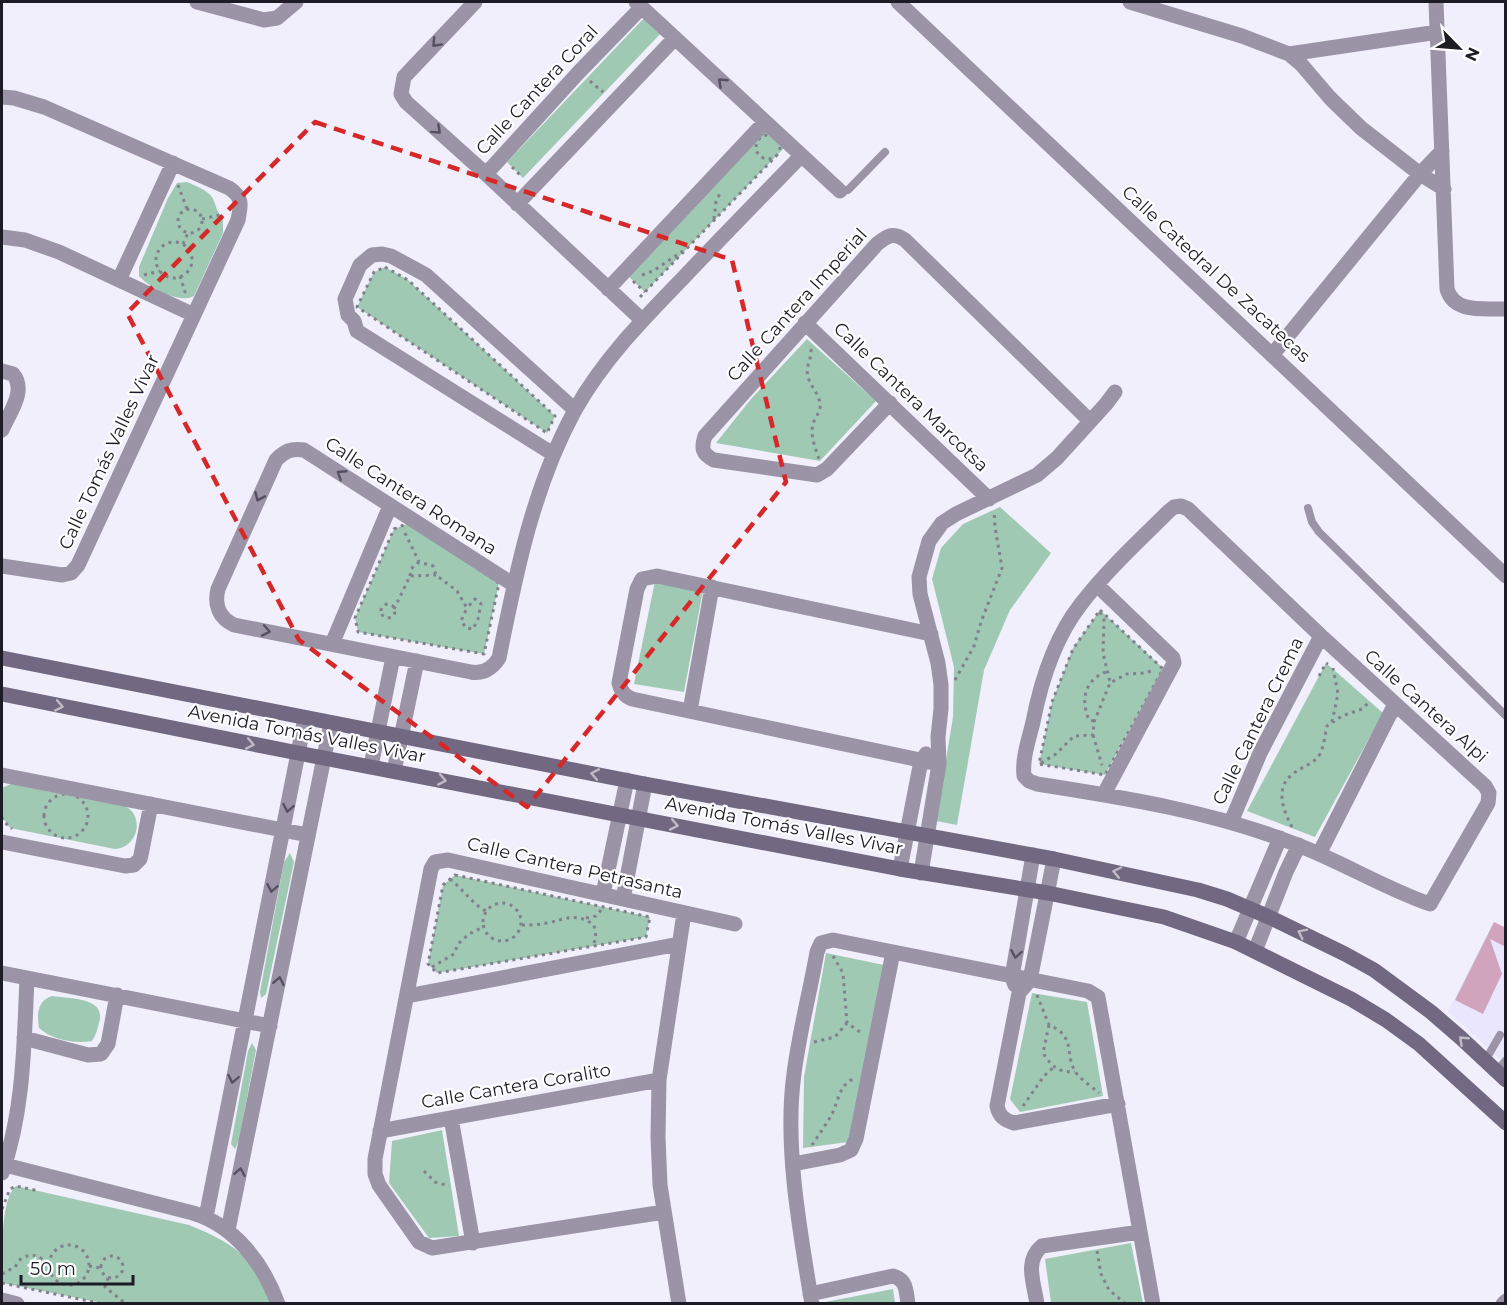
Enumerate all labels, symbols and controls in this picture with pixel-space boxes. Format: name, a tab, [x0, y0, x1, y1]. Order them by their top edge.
north arrow	[1429, 18, 1489, 78]
street label: Calle Cantera Coral	[471, 21, 603, 159]
one-way arrow	[432, 36, 443, 47]
text: N	[1461, 44, 1483, 64]
one-way arrow	[719, 78, 729, 89]
one-way arrow	[430, 123, 441, 134]
street label: Calle Catedral De Zacatecas	[1117, 181, 1315, 367]
street label: Calle Cantera Imperial	[722, 224, 872, 386]
street label: Calle Cantera Marcotsa	[829, 317, 993, 477]
street label: Calle Tomás Valles Vivar	[54, 351, 164, 553]
street label: Calle Cantera Romana	[321, 432, 501, 560]
one-way arrow	[337, 470, 347, 482]
one-way arrow	[254, 490, 266, 501]
one-way arrow	[261, 624, 271, 637]
street label: Calle Cantera Crema	[1208, 634, 1308, 808]
street label: Calle Cantera Alpi	[1360, 645, 1492, 767]
one-way arrow	[54, 699, 64, 712]
street label: Avenida Tomás Valles Vivar	[186, 700, 428, 768]
one-way arrow	[245, 737, 255, 750]
one-way arrow	[591, 768, 601, 781]
one-way arrow	[436, 773, 446, 786]
street label: Avenida Tomás Valles Vivar	[663, 792, 905, 860]
one-way arrow	[282, 803, 295, 813]
one-way arrow	[669, 818, 679, 831]
street label: Calle Cantera Petrasanta	[465, 832, 685, 904]
one-way arrow	[1113, 866, 1123, 879]
one-way arrow	[266, 883, 279, 893]
one-way arrow	[1297, 928, 1308, 940]
one-way arrow	[1010, 949, 1023, 959]
one-way arrow	[272, 977, 285, 987]
one-way arrow	[1460, 1036, 1470, 1047]
street label: Calle Cantera Coralito	[419, 1058, 613, 1114]
one-way arrow	[227, 1074, 240, 1084]
one-way arrow	[233, 1168, 246, 1178]
scale bar	[21, 1248, 134, 1286]
text: 50 m	[30, 1258, 76, 1280]

